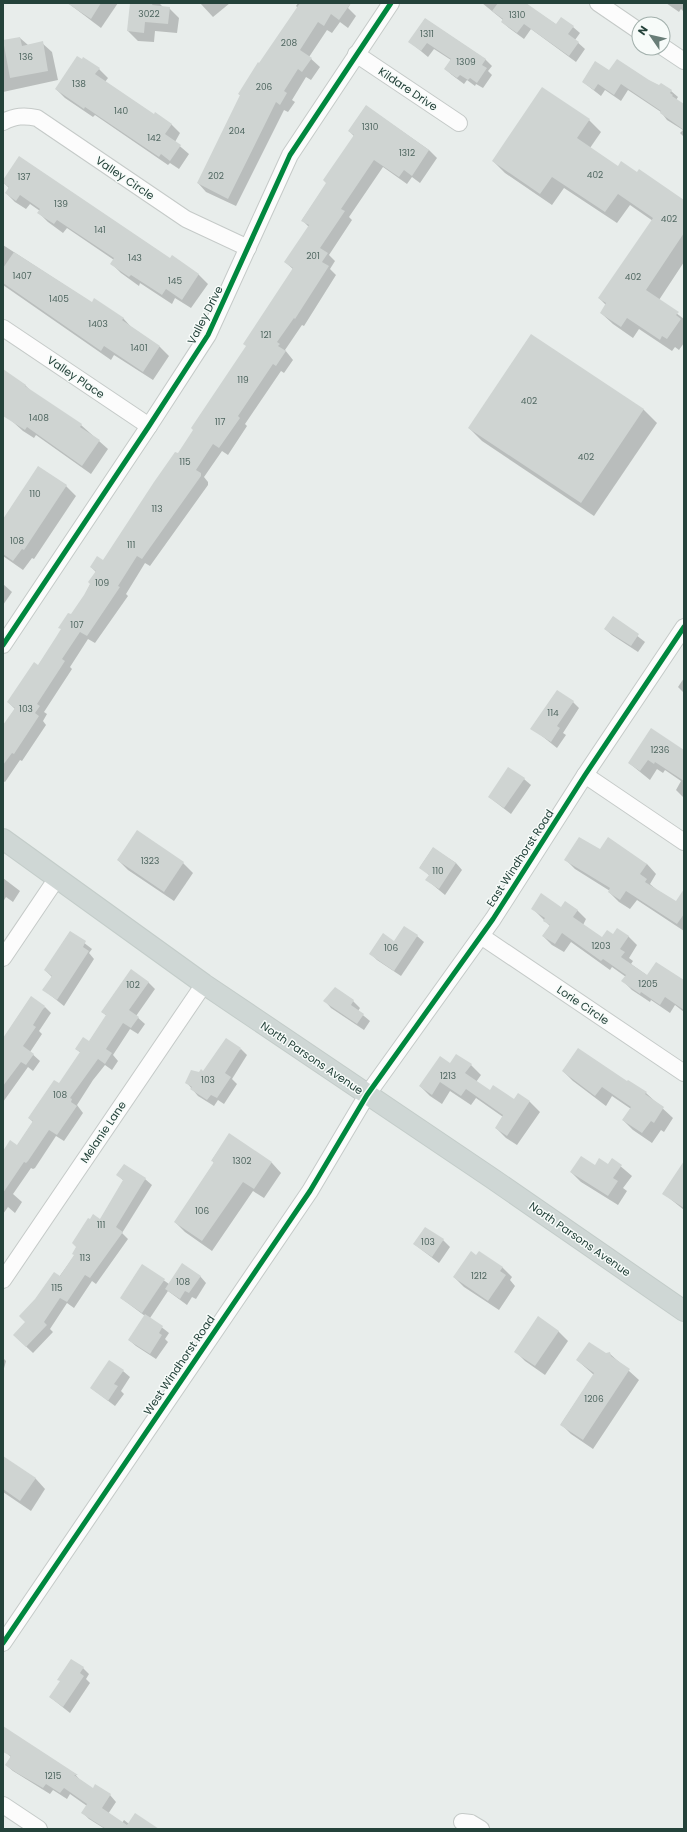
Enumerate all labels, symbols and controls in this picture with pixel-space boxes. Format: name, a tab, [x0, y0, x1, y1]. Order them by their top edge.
house number: 3022	[138, 8, 160, 20]
house number: 1310	[509, 9, 526, 21]
north arrow	[631, 16, 671, 56]
text: N	[634, 23, 652, 38]
house number: 1311	[420, 28, 434, 40]
house number: 208	[281, 37, 298, 49]
house number: 136	[19, 51, 33, 63]
house number: 1309	[456, 56, 476, 68]
street label: Kildare Drive	[375, 63, 441, 115]
house number: 138	[72, 78, 86, 90]
house number: 206	[256, 81, 273, 93]
house number: 140	[114, 105, 128, 117]
house number: 1310	[362, 121, 379, 133]
house number: 204	[229, 125, 246, 137]
house number: 142	[147, 132, 161, 144]
house number: 1312	[399, 147, 415, 159]
street label: Valley Circle	[92, 152, 158, 204]
house number: 402	[587, 169, 603, 181]
house number: 202	[208, 170, 224, 182]
house number: 137	[17, 171, 31, 183]
house number: 139	[54, 198, 68, 210]
house number: 402	[661, 213, 677, 225]
house number: 141	[94, 224, 106, 236]
house number: 201	[306, 250, 320, 262]
house number: 143	[128, 252, 142, 264]
house number: 1407	[12, 270, 32, 282]
house number: 402	[625, 271, 641, 283]
house number: 145	[168, 275, 182, 287]
street label: Valley Drive	[183, 283, 227, 347]
house number: 1405	[49, 293, 69, 305]
house number: 1403	[88, 318, 108, 330]
house number: 121	[261, 329, 272, 341]
house number: 1401	[130, 342, 148, 354]
street label: Valley Place	[44, 352, 108, 402]
house number: 119	[237, 374, 249, 386]
house number: 402	[521, 395, 537, 407]
house number: 1408	[29, 412, 49, 424]
house number: 117	[215, 416, 225, 428]
house number: 402	[578, 451, 594, 463]
house number: 115	[179, 456, 191, 468]
house number: 110	[29, 488, 41, 500]
house number: 113	[151, 503, 163, 515]
house number: 108	[10, 535, 24, 547]
house number: 111	[127, 539, 135, 551]
house number: 109	[95, 577, 109, 589]
house number: 107	[70, 619, 84, 631]
house number: 103	[19, 703, 33, 715]
house number: 114	[547, 707, 559, 719]
house number: 1236	[650, 744, 670, 756]
street label: East Windhorst Road	[482, 806, 558, 910]
house number: 1323	[141, 855, 159, 867]
house number: 110	[432, 865, 444, 877]
house number: 1203	[591, 940, 611, 952]
house number: 106	[384, 942, 398, 954]
house number: 1205	[638, 978, 658, 990]
house number: 102	[126, 979, 140, 991]
street label: Lorie Circle	[554, 982, 612, 1028]
street label: North Parsons Avenue	[258, 1018, 367, 1098]
house number: 1213	[440, 1070, 456, 1082]
house number: 103	[201, 1074, 215, 1086]
house number: 108	[53, 1089, 67, 1101]
street label: Melanie Lane	[76, 1098, 130, 1166]
house number: 1302	[232, 1155, 252, 1167]
street label: North Parsons Avenue	[526, 1198, 634, 1280]
house number: 106	[195, 1205, 209, 1217]
house number: 111	[97, 1219, 105, 1231]
house number: 103	[421, 1236, 435, 1248]
house number: 113	[79, 1252, 91, 1264]
house number: 1212	[471, 1270, 487, 1282]
house number: 108	[176, 1276, 190, 1288]
house number: 115	[51, 1282, 63, 1294]
street label: West Windhorst Road	[139, 1312, 219, 1418]
house number: 1206	[584, 1393, 604, 1405]
house number: 1215	[45, 1770, 62, 1782]

